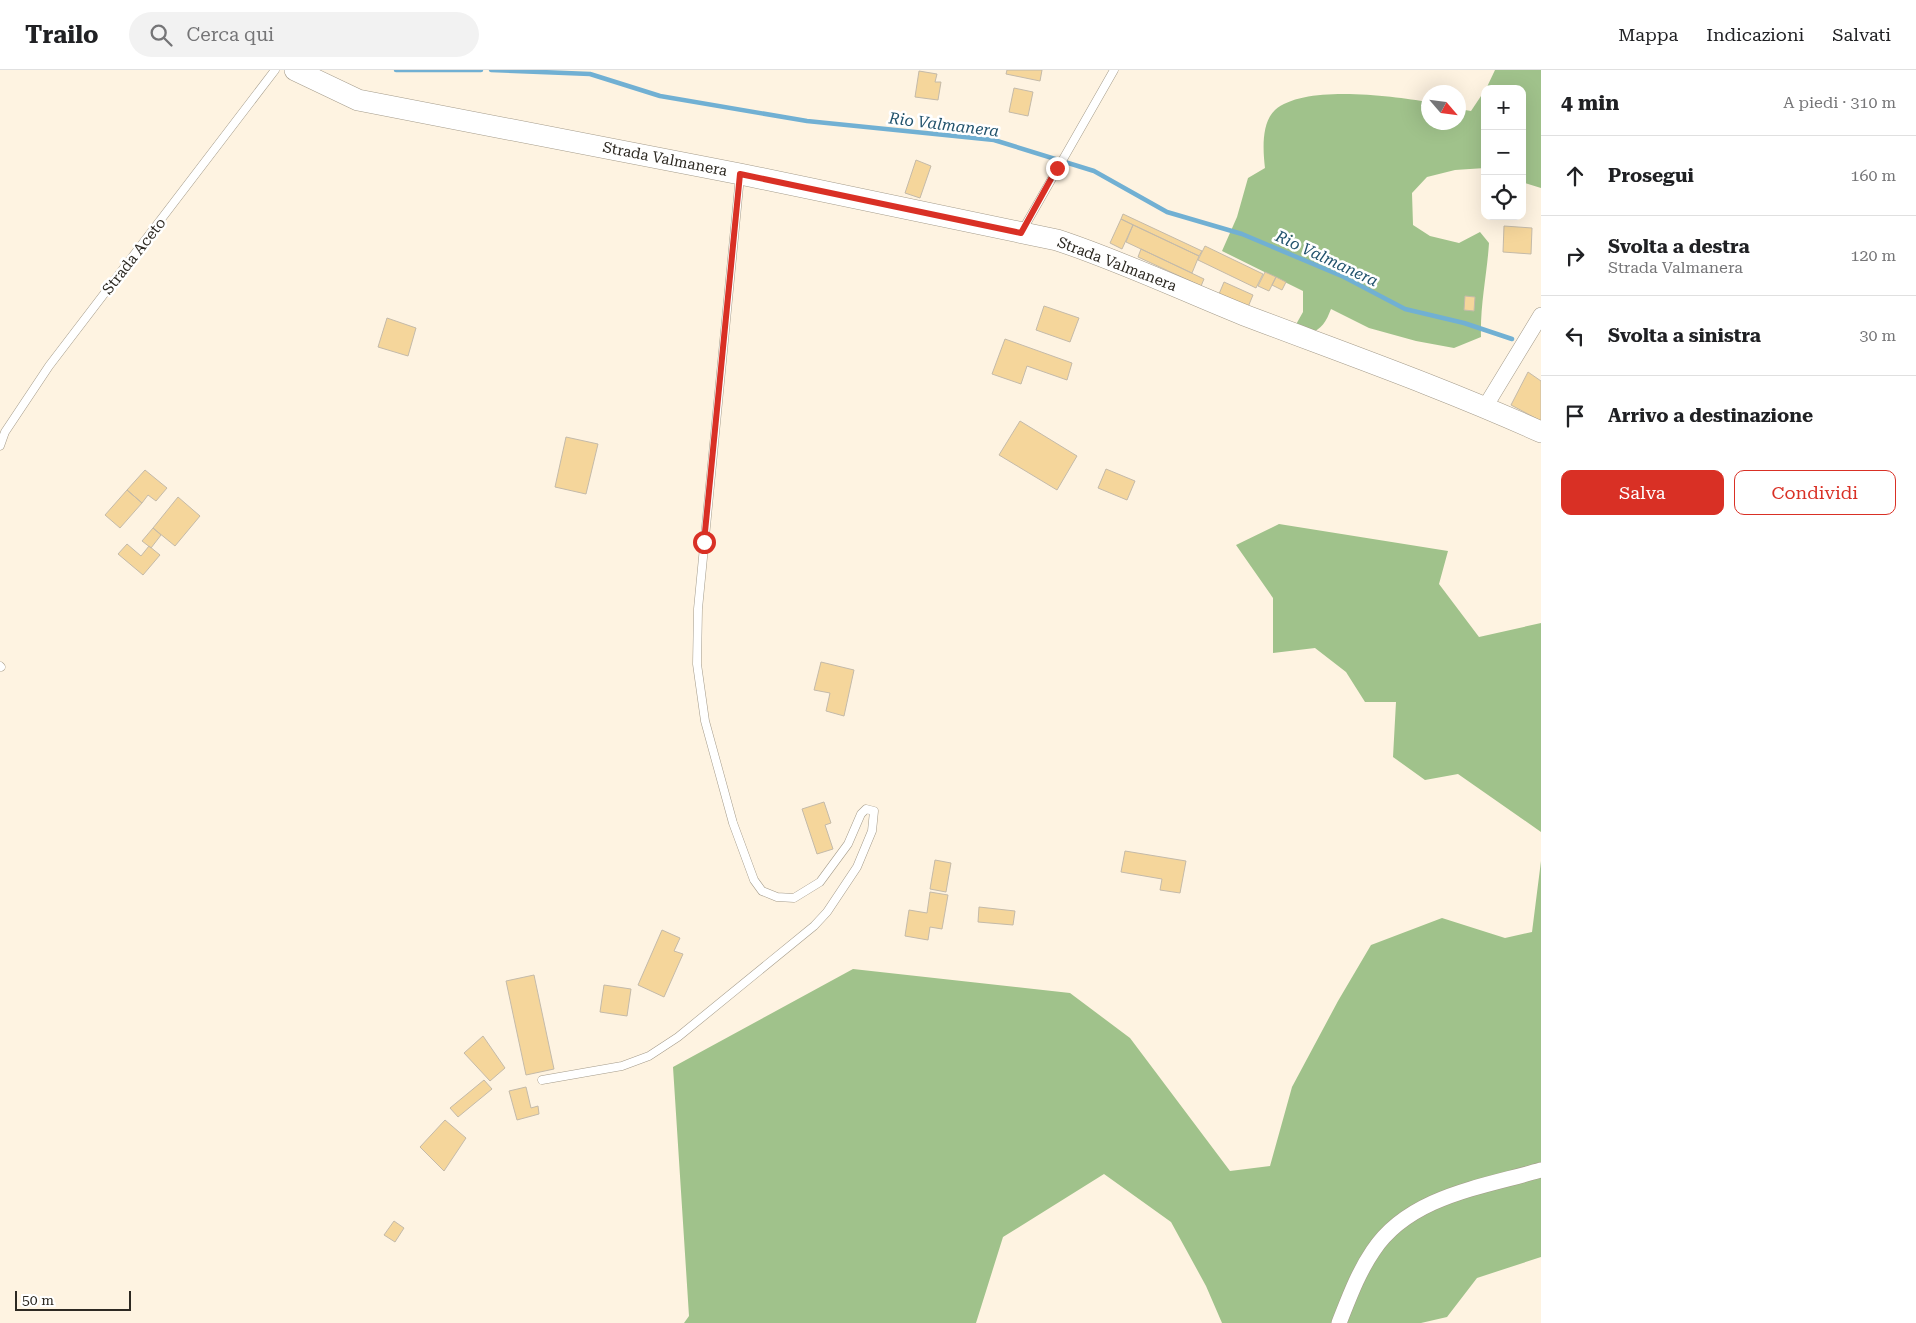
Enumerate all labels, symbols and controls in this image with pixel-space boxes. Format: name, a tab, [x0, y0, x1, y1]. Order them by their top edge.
search box	[129, 12, 479, 57]
text: Trailo	[25, 21, 99, 49]
icon: search	[147, 21, 175, 49]
text: Cerca qui	[187, 23, 274, 46]
text: Mappa	[1618, 24, 1678, 45]
text: Indicazioni	[1706, 24, 1804, 45]
text: Salvati	[1832, 24, 1891, 45]
north arrow	[1421, 85, 1466, 130]
map controls	[1481, 85, 1526, 220]
button: +	[1481, 85, 1526, 130]
text: 4 min	[1561, 91, 1619, 115]
text: A piedi · 310 m	[1783, 93, 1896, 112]
water label: Rio Valmanera	[887, 108, 1001, 141]
button: −	[1481, 130, 1526, 175]
street label: Strada Valmanera	[601, 138, 729, 180]
route end	[1046, 157, 1069, 180]
icon: ahead	[1561, 162, 1589, 190]
text: Prosegui	[1608, 164, 1694, 187]
text: 160 m	[1850, 166, 1896, 185]
button: locate	[1481, 175, 1526, 220]
street label: Strada Aceto	[99, 214, 169, 298]
water label: Rio Valmanera	[1272, 226, 1381, 291]
street label: Strada Valmanera	[1055, 233, 1179, 295]
text: Svolta a destra	[1608, 235, 1750, 258]
icon: right	[1561, 242, 1589, 270]
text: 120 m	[1850, 246, 1896, 265]
text: Strada Valmanera	[1608, 258, 1743, 277]
icon: left	[1561, 322, 1589, 350]
text: Svolta a sinistra	[1608, 324, 1761, 347]
text: 30 m	[1859, 326, 1896, 345]
icon: arrive	[1561, 402, 1589, 430]
text: Arrivo a destinazione	[1608, 404, 1813, 427]
button: Salva	[1561, 470, 1724, 515]
button: Condividi	[1734, 470, 1896, 515]
route start	[693, 531, 716, 554]
scale bar	[15, 1288, 131, 1311]
text: 50 m	[22, 1292, 54, 1308]

